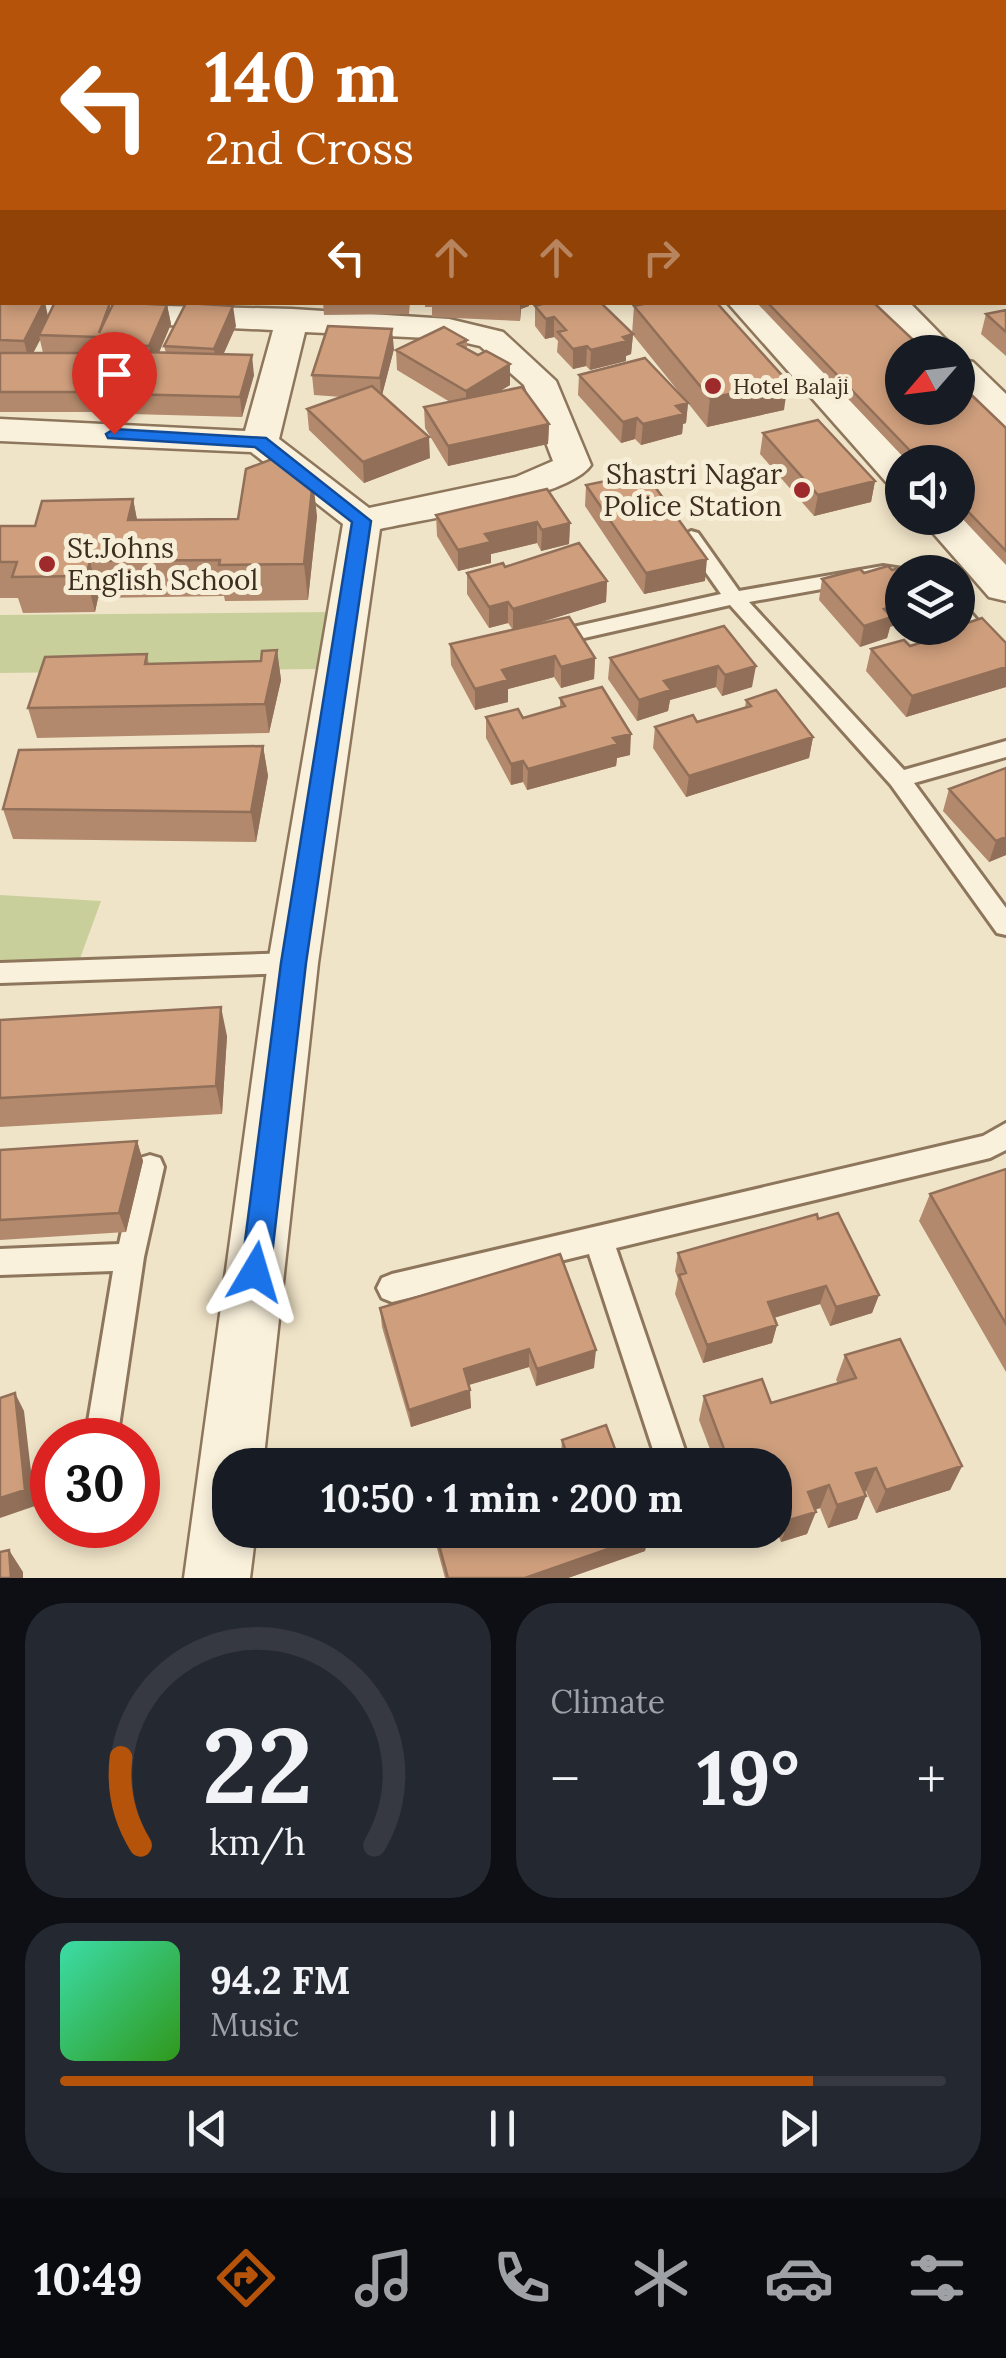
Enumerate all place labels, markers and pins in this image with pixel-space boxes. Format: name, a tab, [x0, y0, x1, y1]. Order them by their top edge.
pin	[72, 332, 157, 435]
place label: Hotel Balaji	[733, 372, 849, 400]
marker: Hotel Balaji	[702, 375, 724, 397]
place label: Shastri Nagar Police Station	[603, 456, 782, 524]
marker: Shastri Nagar Police Station	[791, 479, 813, 501]
place label: St.Johns English School	[67, 530, 258, 598]
marker: St.Johns English School	[36, 553, 58, 575]

